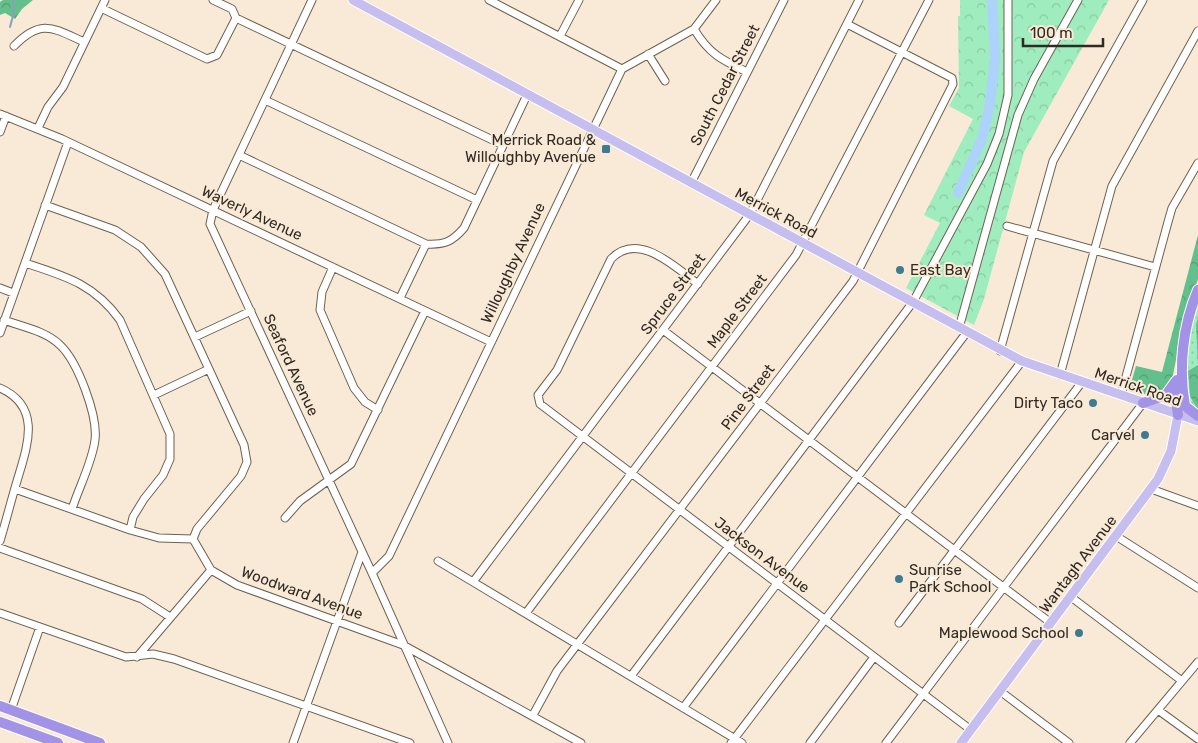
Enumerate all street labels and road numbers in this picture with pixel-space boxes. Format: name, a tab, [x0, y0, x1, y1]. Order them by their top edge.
street label: South Cedar Street	[687, 21, 763, 149]
street label: Waverly Avenue	[199, 182, 305, 244]
street label: Merrick Road	[732, 184, 820, 242]
street label: Willoughby Avenue	[477, 200, 549, 326]
street label: Spruce Street	[637, 250, 709, 338]
street label: Maple Street	[703, 270, 771, 352]
street label: Seaford Avenue	[260, 311, 322, 419]
street label: Pine Street	[717, 360, 779, 433]
street label: Merrick Road	[1092, 364, 1184, 410]
street label: Wantagh Avenue	[1036, 512, 1120, 616]
street label: Jackson Avenue	[711, 513, 813, 597]
street label: Woodward Avenue	[239, 563, 365, 623]

